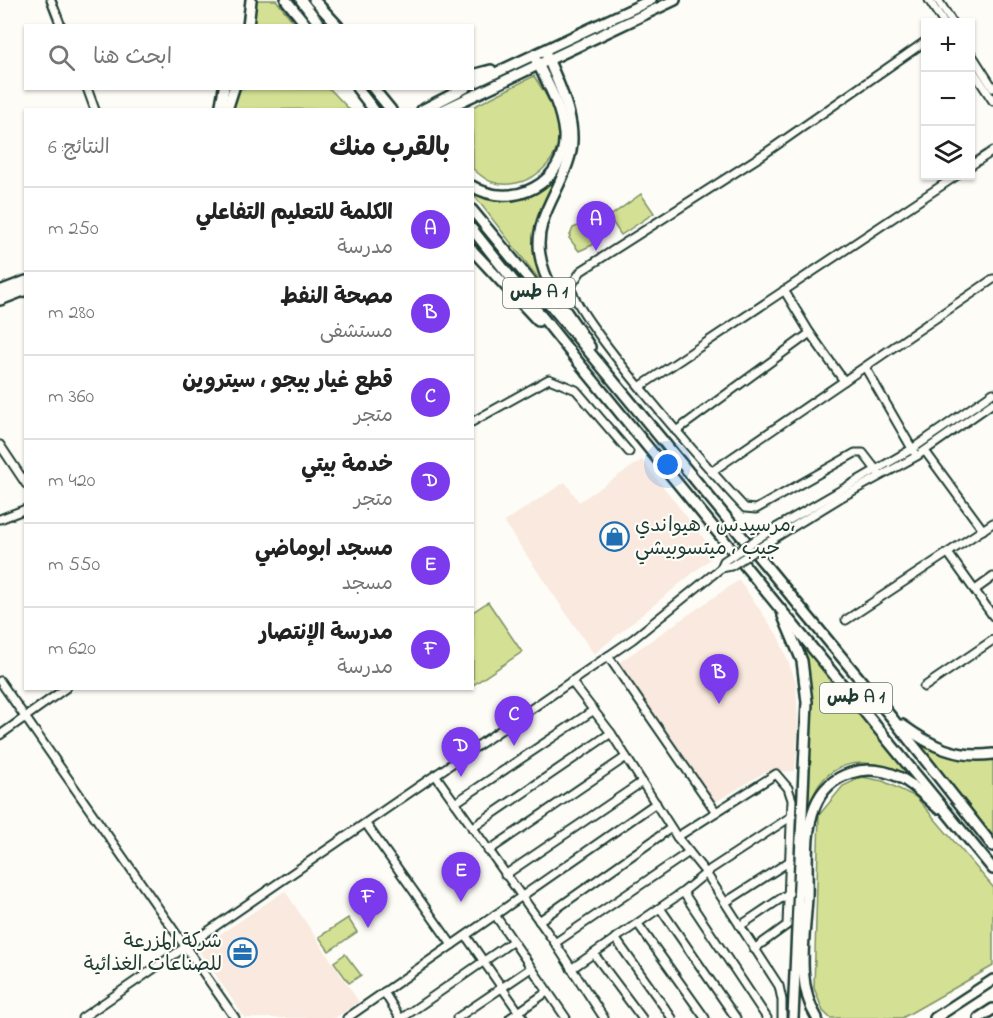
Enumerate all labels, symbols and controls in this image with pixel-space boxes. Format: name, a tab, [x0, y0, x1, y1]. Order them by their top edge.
map controls	[921, 18, 975, 180]
button: +	[921, 18, 975, 72]
search box	[24, 24, 474, 90]
icon: search	[45, 41, 78, 74]
text: ابحث هنا	[93, 42, 172, 74]
button: −	[921, 72, 975, 126]
button: layers	[921, 126, 975, 180]
text: بالقرب منك	[329, 130, 450, 168]
text: النتائج: 6	[48, 134, 110, 163]
text: الكلمة للتعليم التفاعلي	[196, 198, 393, 230]
pin: A	[576, 202, 616, 251]
text: 250 m	[48, 215, 99, 244]
text: A	[424, 215, 437, 244]
text: مدرسة	[337, 234, 393, 263]
road number: طس A 1	[503, 278, 575, 308]
text: مصحة النفط	[280, 282, 393, 314]
text: 280 m	[48, 299, 95, 328]
text: B	[424, 299, 437, 328]
text: مستشفى	[320, 318, 393, 347]
text: قطع غيار بيجو ، سيتروين	[182, 366, 393, 398]
text: 360 m	[48, 383, 94, 412]
text: C	[425, 383, 436, 412]
text: متجر	[354, 402, 393, 431]
text: خدمة بيتي	[301, 450, 393, 482]
your location	[653, 450, 682, 479]
text: 420 m	[48, 467, 95, 496]
text: D	[423, 467, 438, 496]
text: متجر	[354, 486, 393, 515]
place label: مرسيدس ، هيواندي، جيب ، ميتسوبيشي	[635, 512, 796, 565]
shop icon: مرسيدس ، هيواندي، جيب ، ميتسوبيشي	[598, 521, 630, 553]
text: مسجد ابوماضي	[255, 534, 393, 566]
text: 550 m	[48, 551, 100, 580]
text: E	[424, 551, 437, 580]
text: مسجد	[342, 570, 393, 599]
text: مدرسة الإنتصار	[259, 618, 393, 650]
text: 620 m	[48, 635, 96, 664]
text: F	[424, 635, 437, 664]
text: مدرسة	[337, 654, 393, 683]
pin: B	[700, 654, 738, 704]
road number: طس A 1	[820, 683, 892, 713]
pin: C	[494, 696, 534, 746]
pin: D	[442, 728, 480, 777]
pin: E	[442, 852, 480, 902]
pin: F	[348, 878, 388, 928]
place label: شركة المزرعة للصناعات الغذائية	[84, 928, 222, 980]
office icon: شركة المزرعة للصناعات الغذائية	[227, 937, 259, 969]

